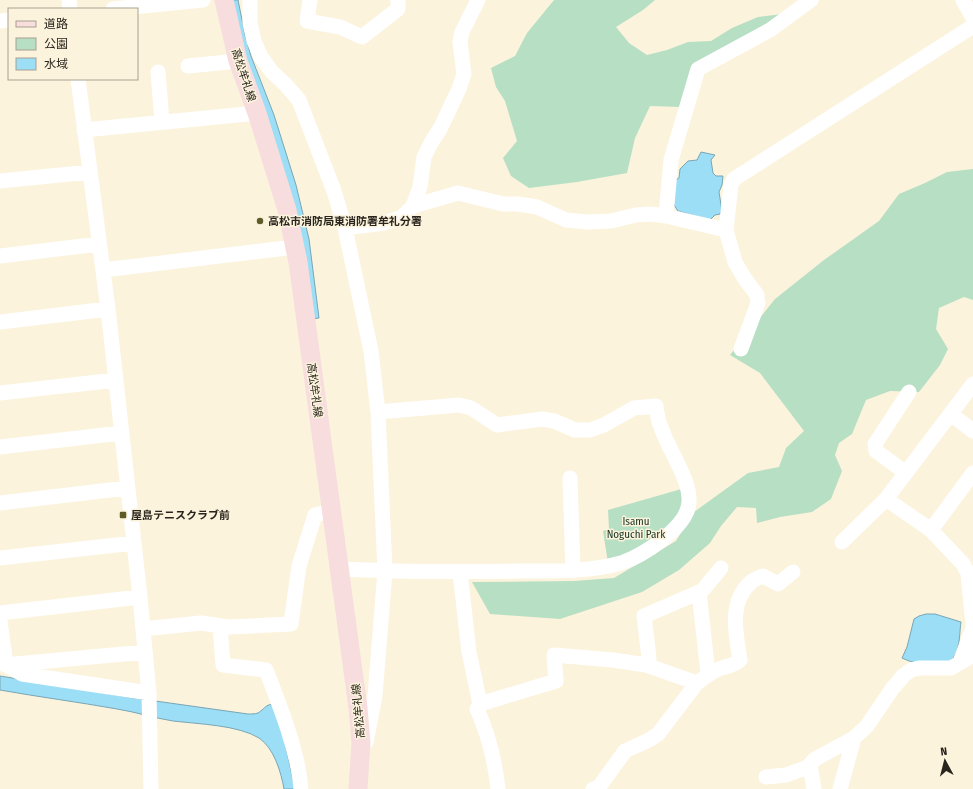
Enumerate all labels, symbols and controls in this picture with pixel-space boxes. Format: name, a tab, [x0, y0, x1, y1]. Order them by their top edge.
legend	[8, 8, 138, 80]
text: 道路	[44, 17, 68, 31]
text: 公園	[44, 37, 68, 51]
street label: 高松牟礼線	[229, 47, 258, 103]
text: 水域	[44, 57, 68, 71]
place label: 高松市消防局東消防署牟礼分署	[268, 215, 422, 228]
marker: 高松市消防局東消防署牟礼分署	[255, 216, 265, 226]
street label: 高松牟礼線	[304, 362, 325, 418]
place label: 屋島テニスクラブ前	[131, 509, 230, 522]
marker: 屋島テニスクラブ前	[118, 510, 128, 520]
park label: Isamu Noguchi Park	[607, 515, 666, 541]
street label: 高松牟礼線	[350, 683, 367, 739]
north arrow	[925, 741, 965, 781]
text: N	[940, 745, 948, 758]

